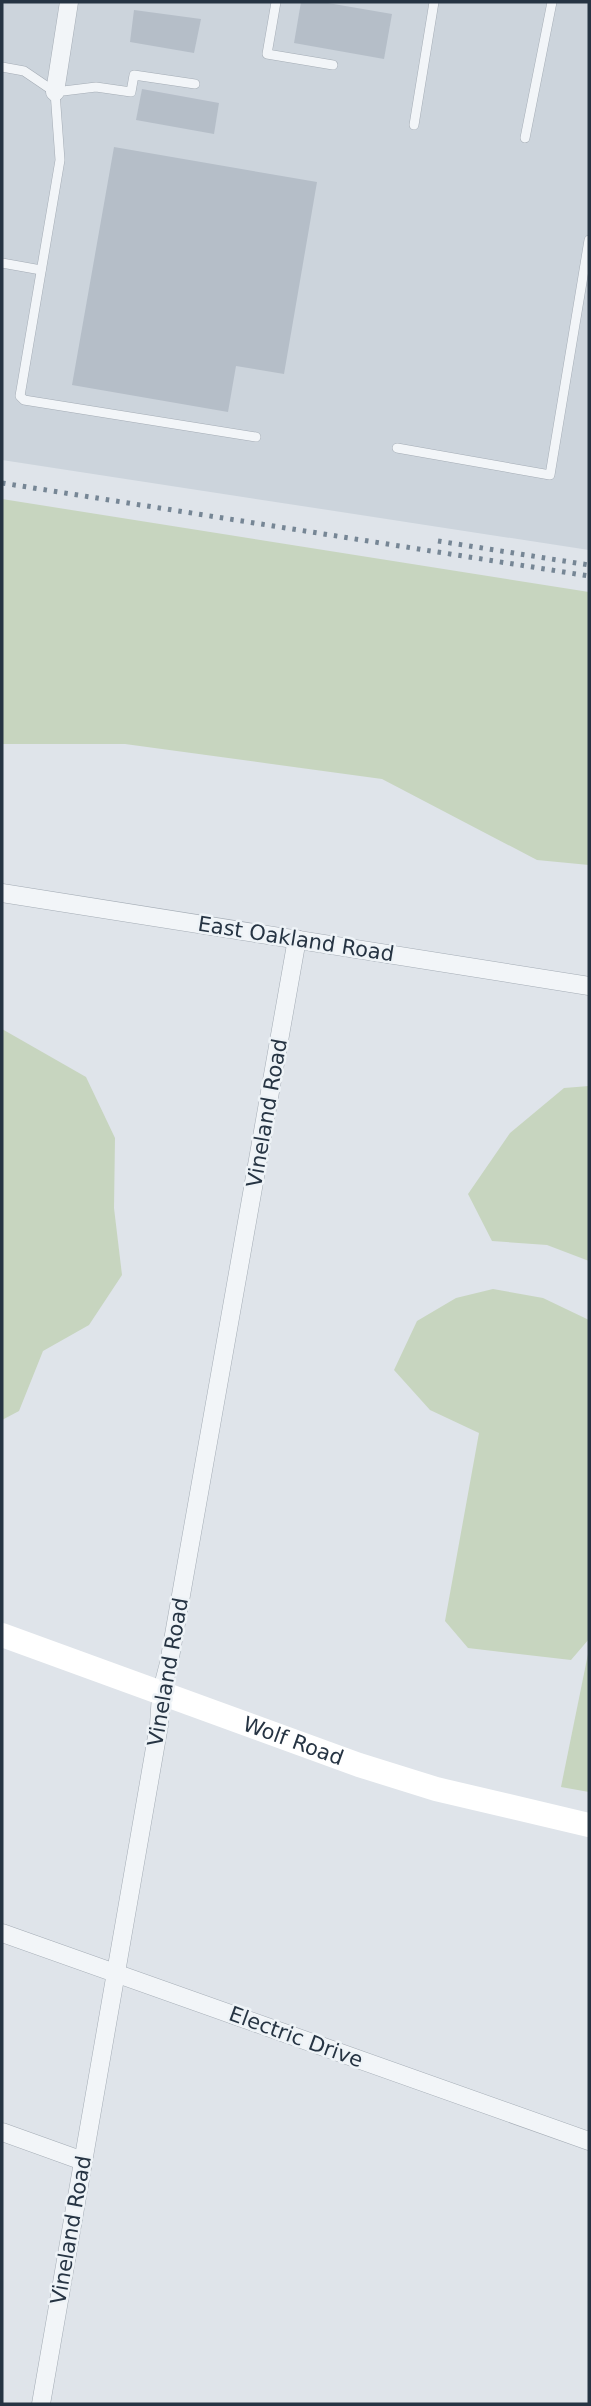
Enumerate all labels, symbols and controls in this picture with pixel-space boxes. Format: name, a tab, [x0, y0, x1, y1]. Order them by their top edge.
street label: East Oakland Road	[196, 912, 396, 966]
street label: Vineland Road	[242, 1037, 292, 1189]
street label: Vineland Road	[143, 1596, 193, 1748]
street label: Wolf Road	[240, 1712, 347, 1770]
street label: Electric Drive	[226, 2002, 366, 2072]
street label: Vineland Road	[46, 2154, 96, 2306]

